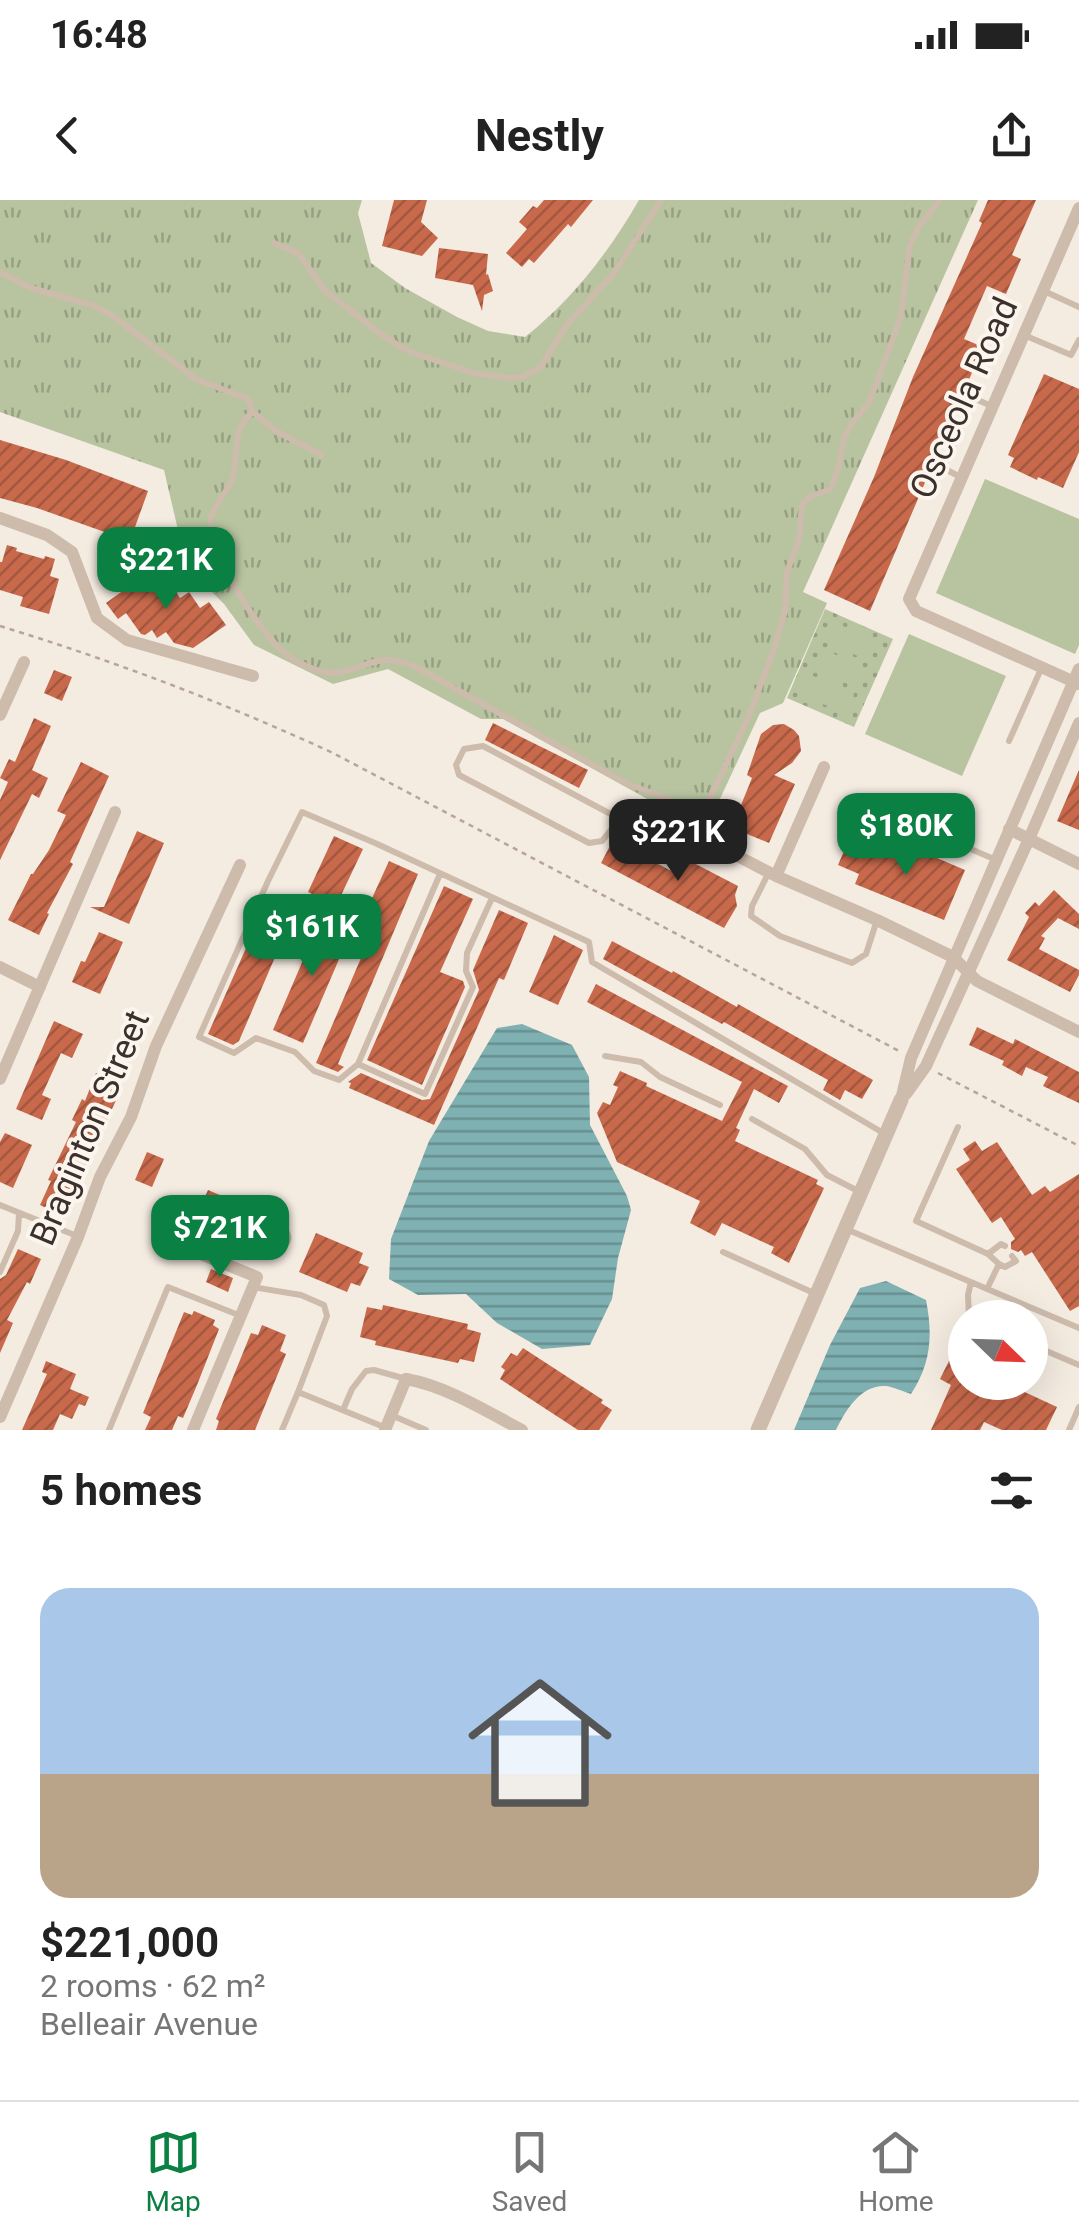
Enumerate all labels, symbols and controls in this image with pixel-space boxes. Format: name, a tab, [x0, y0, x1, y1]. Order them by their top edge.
text: 16:48	[50, 13, 148, 57]
icon: back	[40, 108, 95, 163]
icon: share	[984, 108, 1039, 163]
text: Nestly	[475, 109, 604, 162]
street label: Osceola Road	[901, 291, 1027, 505]
pin: $221K	[96, 527, 236, 612]
text: $221K	[119, 540, 213, 578]
pin: $180K	[836, 793, 976, 878]
pin: $221K	[608, 799, 748, 884]
text: $180K	[859, 806, 953, 844]
text: $221K	[631, 812, 725, 850]
pin: $161K	[242, 894, 382, 979]
text: $161K	[265, 907, 359, 945]
street label: Braginton Street	[22, 1004, 158, 1252]
pin: $721K	[150, 1195, 290, 1280]
text: $721K	[173, 1208, 267, 1246]
north arrow	[948, 1300, 1048, 1400]
map controls	[948, 1300, 1048, 1400]
icon: filters	[984, 1463, 1039, 1518]
text: 5 homes	[40, 1466, 202, 1515]
icon: home	[450, 1653, 630, 1833]
text: $221,000	[40, 1918, 219, 1967]
text: 2 rooms · 62 m²	[40, 1967, 265, 2005]
text: Belleair Avenue	[40, 2005, 258, 2043]
tab: Map	[145, 2125, 201, 2218]
tab: Saved	[492, 2125, 567, 2218]
tab: Home	[858, 2125, 934, 2218]

